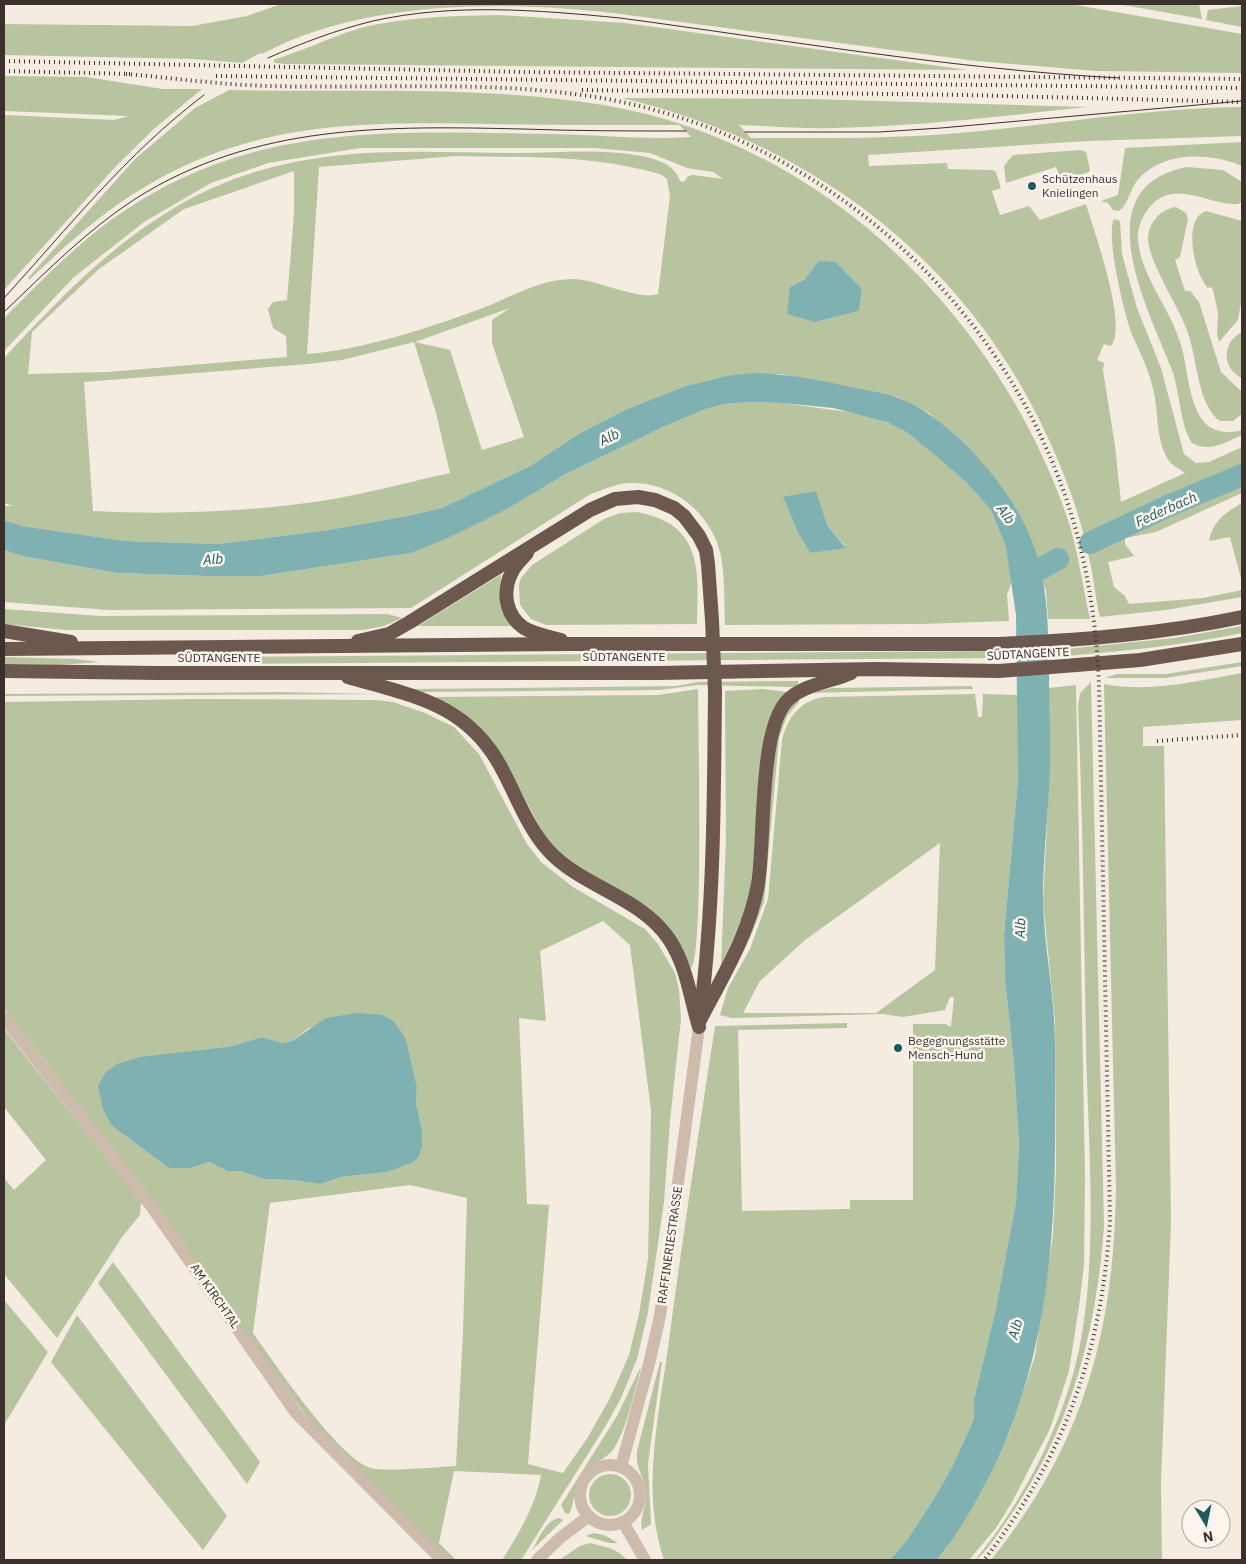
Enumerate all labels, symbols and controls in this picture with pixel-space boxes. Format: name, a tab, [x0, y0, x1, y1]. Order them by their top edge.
place label: Schützenhaus Knielingen	[1042, 171, 1118, 200]
marker: Schützenhaus Knielingen	[1026, 180, 1038, 192]
water label: Alb	[595, 424, 622, 450]
water label: Federbach	[1132, 487, 1200, 531]
water label: Alb	[992, 500, 1019, 528]
water label: Alb	[201, 549, 224, 569]
street label: SÜDTANGENTE	[986, 644, 1070, 663]
street label: SÜDTANGENTE	[583, 649, 665, 664]
street label: SÜDTANGENTE	[178, 650, 260, 665]
water label: Alb	[1011, 917, 1029, 940]
place label: Begegnungsstätte Mensch-Hund	[908, 1033, 1006, 1062]
marker: Begegnungsstätte Mensch-Hund	[892, 1042, 904, 1054]
street label: RAFFINERIESTRASSE	[654, 1185, 685, 1305]
street label: AM KIRCHTAL	[187, 1260, 243, 1331]
water label: Alb	[1003, 1317, 1026, 1342]
north arrow	[1181, 1499, 1231, 1549]
text: N	[1202, 1527, 1215, 1547]

